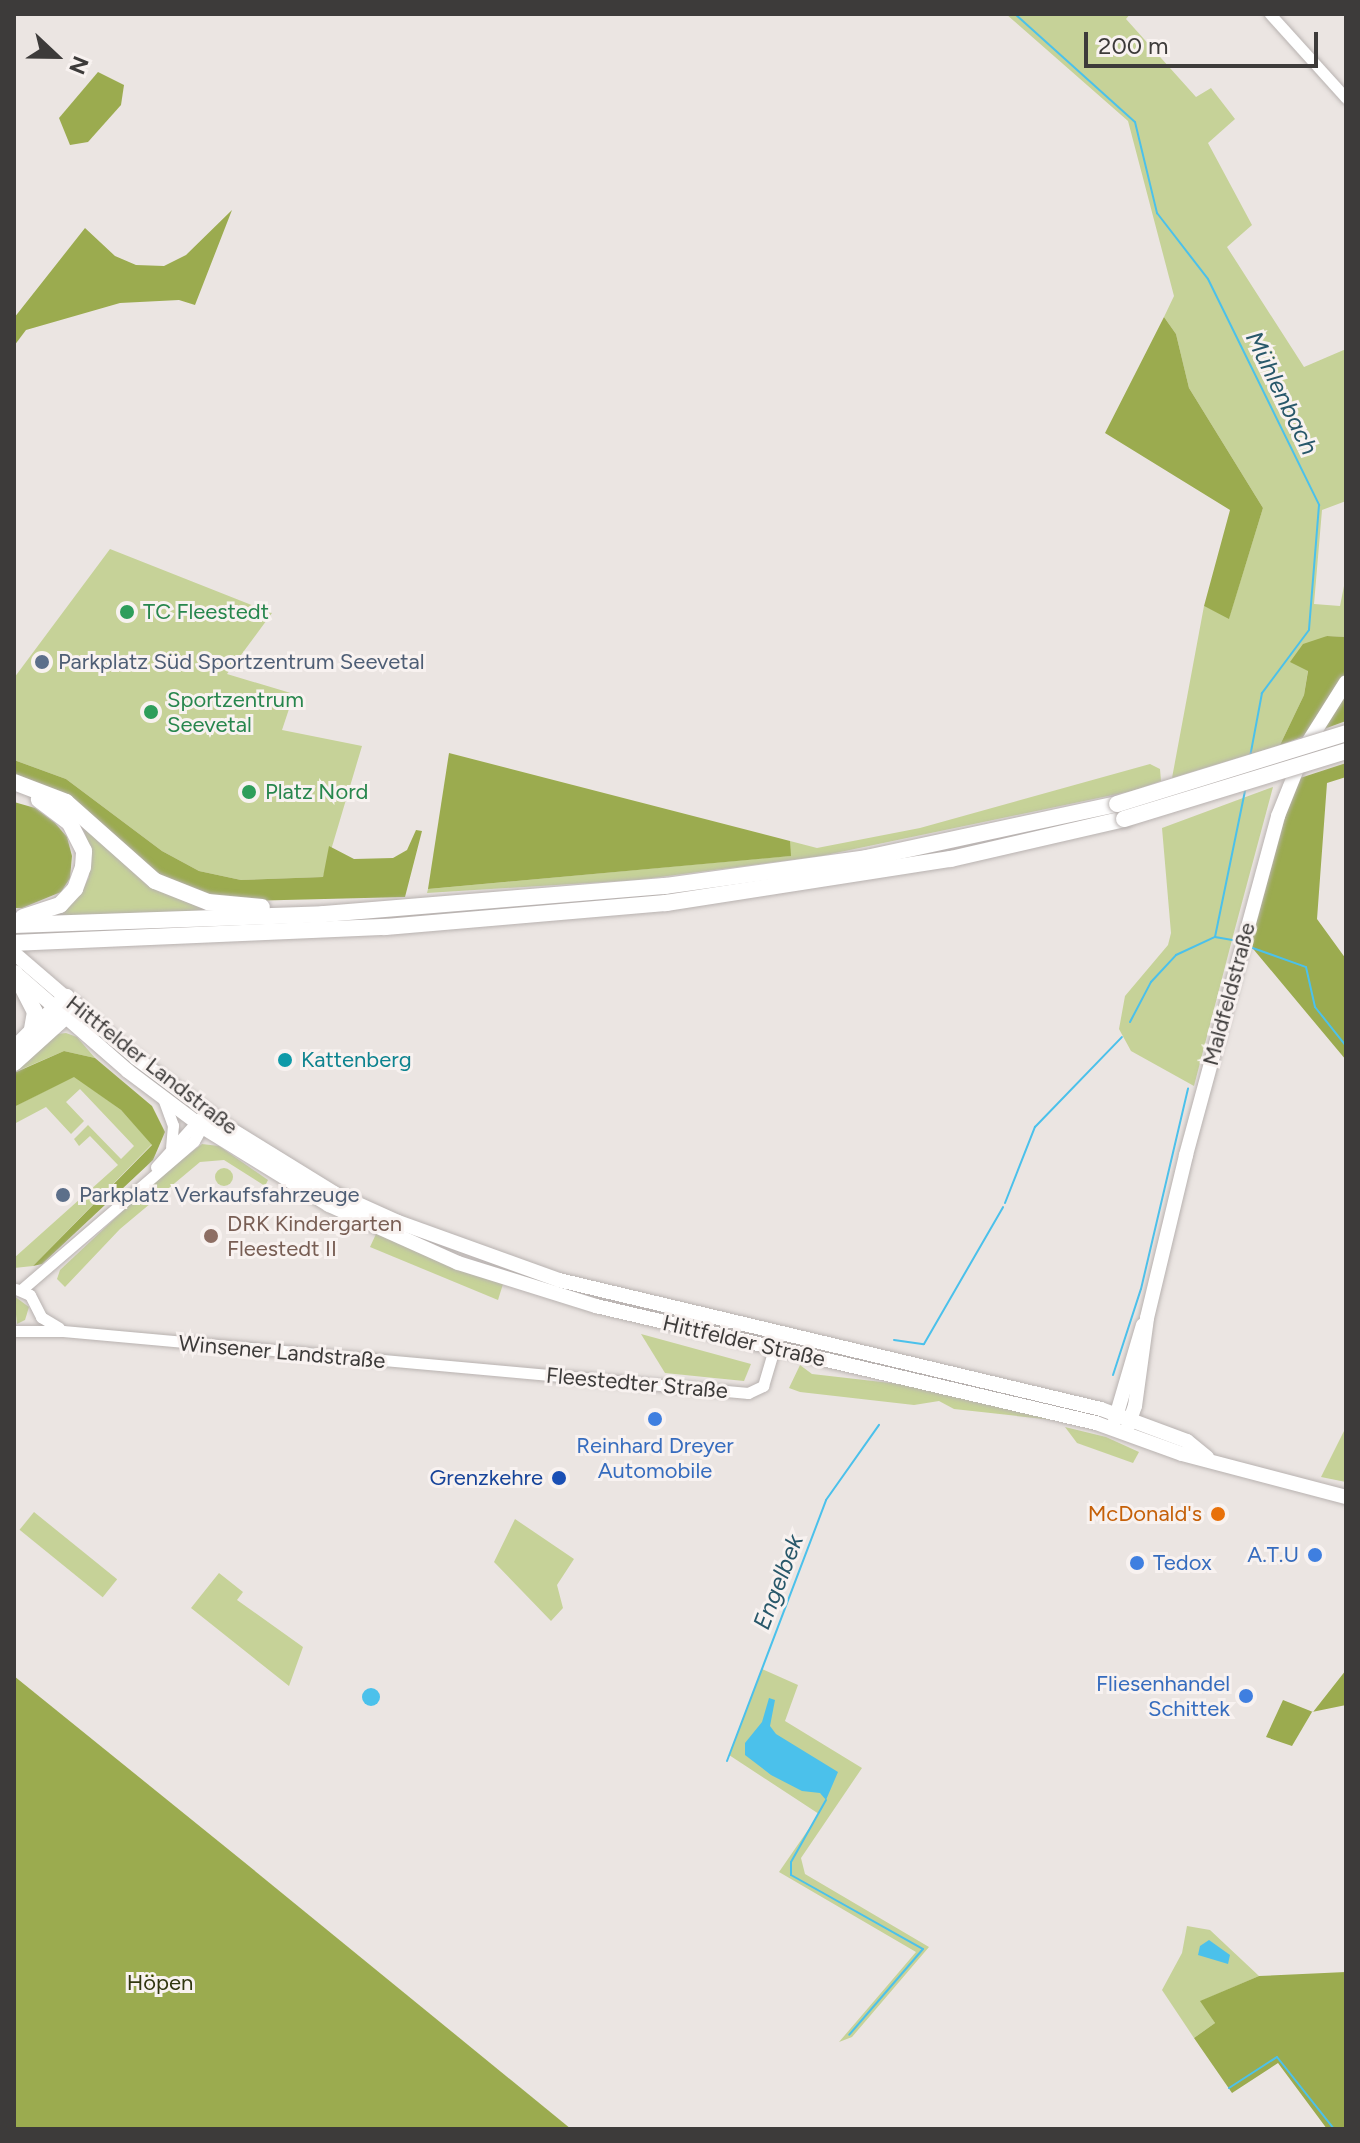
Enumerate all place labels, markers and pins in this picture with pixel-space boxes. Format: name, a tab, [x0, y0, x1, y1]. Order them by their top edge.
place label: TC Fleestedt	[143, 599, 269, 625]
marker: TC Fleestedt	[118, 603, 136, 621]
place label: Parkplatz Süd Sportzentrum Seevetal	[58, 649, 425, 675]
marker: Parkplatz Süd Sportzentrum Seevetal	[33, 653, 51, 671]
place label: Sportzentrum Seevetal	[167, 686, 304, 738]
marker: Sportzentrum Seevetal	[142, 703, 160, 721]
place label: Platz Nord	[265, 779, 368, 805]
marker: Platz Nord	[240, 783, 258, 801]
place label: Kattenberg	[301, 1047, 412, 1073]
marker: Kattenberg	[276, 1051, 294, 1069]
place label: Parkplatz Verkaufsfahrzeuge	[79, 1182, 360, 1208]
marker: Parkplatz Verkaufsfahrzeuge	[54, 1186, 72, 1204]
place label: DRK Kindergarten Fleestedt II	[227, 1210, 402, 1262]
marker: DRK Kindergarten Fleestedt II	[202, 1227, 220, 1245]
marker: Reinhard Dreyer Automobile	[646, 1410, 664, 1428]
place label: Reinhard Dreyer Automobile	[576, 1432, 734, 1484]
place label: Grenzkehre	[430, 1465, 543, 1491]
marker: Grenzkehre	[550, 1469, 568, 1487]
place label: McDonald's	[1088, 1501, 1202, 1527]
marker: McDonald's	[1209, 1505, 1227, 1523]
place label: A.T.U	[1247, 1542, 1299, 1568]
marker: A.T.U	[1306, 1546, 1324, 1564]
place label: Tedox	[1153, 1550, 1212, 1576]
marker: Tedox	[1128, 1554, 1146, 1572]
place label: Fliesenhandel Schittek	[1096, 1670, 1230, 1722]
marker: Fliesenhandel Schittek	[1237, 1687, 1255, 1705]

